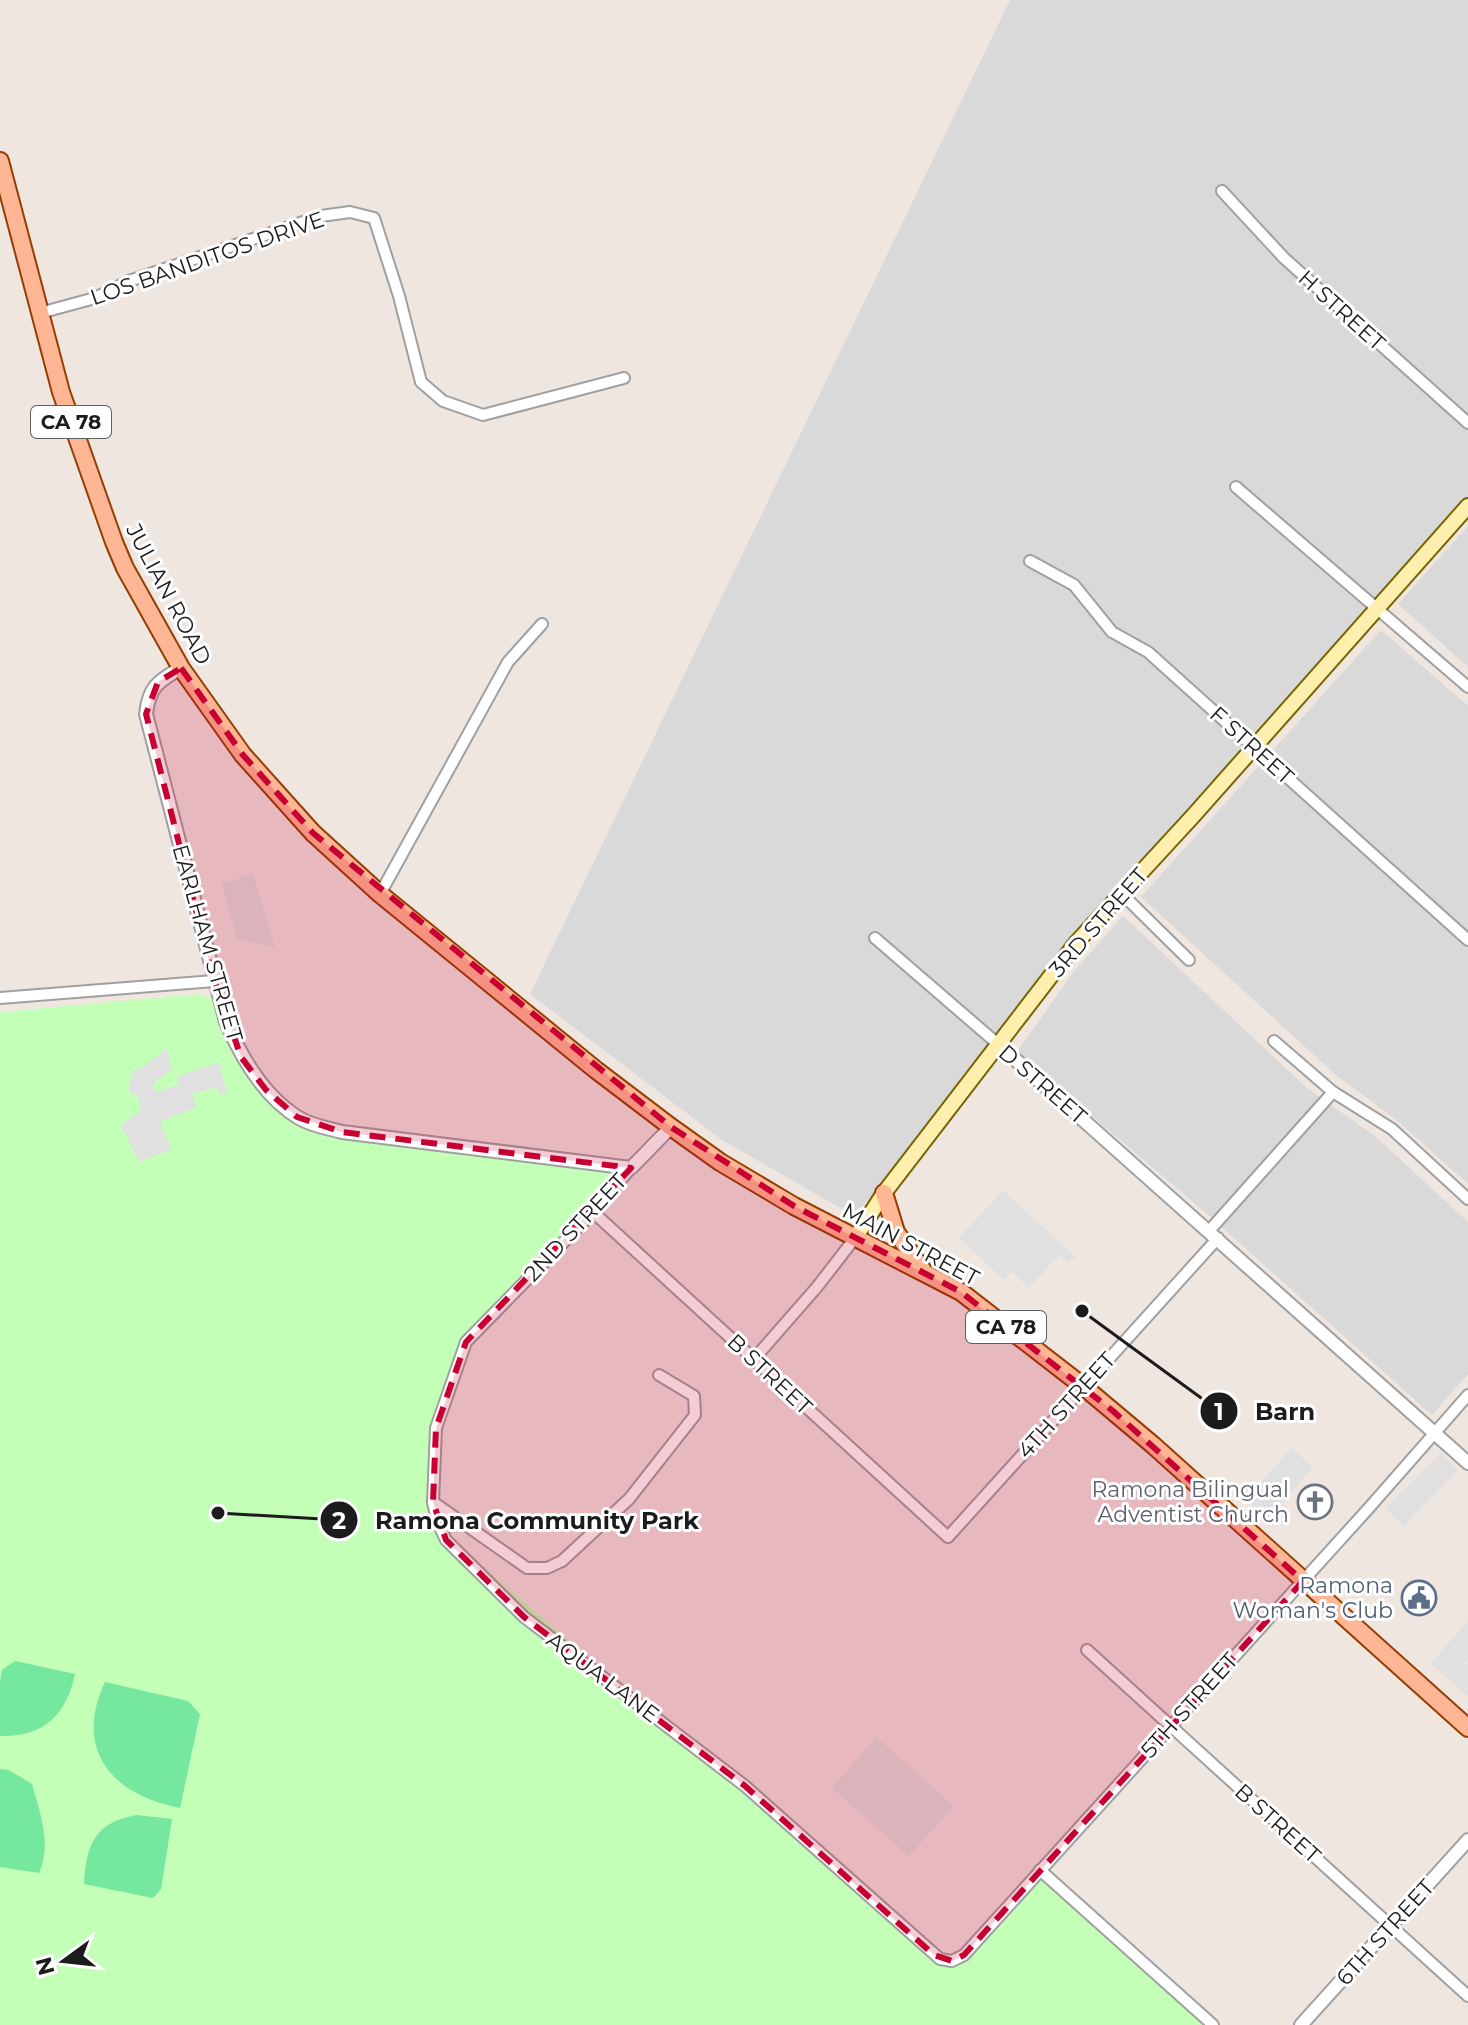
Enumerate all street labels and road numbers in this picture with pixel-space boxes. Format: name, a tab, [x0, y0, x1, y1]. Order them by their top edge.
street label: LOS BANDITOS DRIVE	[87, 206, 328, 311]
street label: H STREET	[1293, 264, 1391, 357]
road number: CA 78	[31, 406, 111, 438]
street label: JULIAN ROAD	[120, 518, 217, 669]
street label: F STREET	[1204, 701, 1299, 790]
street label: EARLHAM STREET	[166, 842, 249, 1045]
street label: 3RD STREET	[1044, 862, 1153, 983]
street label: D STREET	[993, 1039, 1092, 1130]
street label: 2ND STREET	[518, 1167, 633, 1287]
street label: MAIN STREET	[838, 1197, 984, 1292]
road number: CA 78	[966, 1311, 1046, 1343]
street label: B STREET	[722, 1328, 818, 1421]
street label: 4TH STREET	[1012, 1346, 1121, 1464]
street label: AQUA LANE	[541, 1626, 664, 1728]
street label: 5TH STREET	[1135, 1647, 1244, 1764]
street label: B STREET	[1229, 1778, 1326, 1869]
street label: 6TH STREET	[1331, 1873, 1440, 1991]

